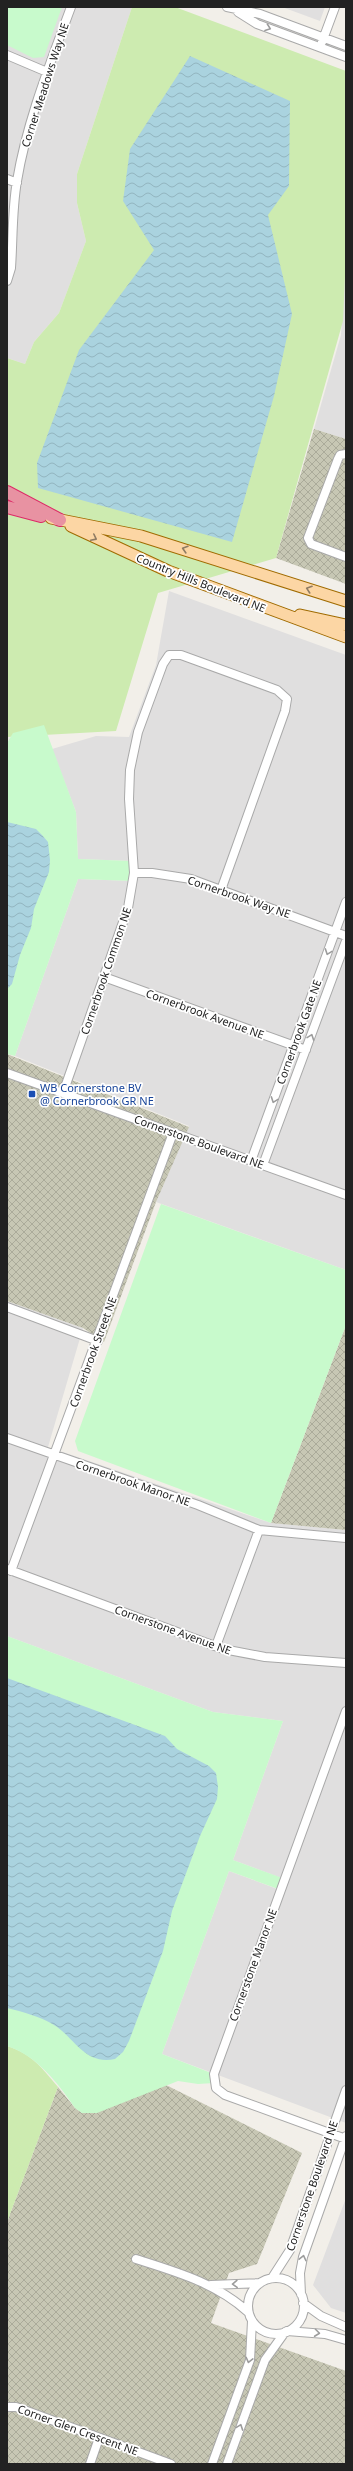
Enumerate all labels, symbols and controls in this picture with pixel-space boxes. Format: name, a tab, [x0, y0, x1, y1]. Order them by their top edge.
street label: Corner Meadows Way NE	[17, 21, 72, 149]
one-way arrow	[265, 24, 272, 32]
one-way arrow	[90, 534, 98, 541]
one-way arrow	[182, 545, 189, 554]
street label: Country Hills Boulevard NE	[134, 550, 268, 615]
one-way arrow	[306, 585, 313, 594]
street label: Cornerbrook Way NE	[186, 872, 293, 921]
street label: Cornerbrook Common NE	[77, 905, 134, 1037]
one-way arrow	[324, 948, 332, 955]
street label: Cornerbrook Gate NE	[273, 977, 324, 1086]
street label: Cornerbrook Avenue NE	[144, 985, 266, 1042]
one-way arrow	[306, 1033, 315, 1040]
place label: WB Cornerstone BV @ Cornerbrook GR NE	[40, 1080, 154, 1108]
marker: WB Cornerstone BV @ Cornerbrook GR NE	[27, 1089, 37, 1099]
one-way arrow	[270, 1097, 278, 1104]
street label: Cornerstone Boulevard NE	[132, 1111, 266, 1172]
street label: Cornerbrook Street NE	[65, 1294, 120, 1409]
street label: Cornerbrook Manor NE	[74, 1456, 192, 1509]
street label: Cornerstone Avenue NE	[113, 1601, 234, 1658]
street label: Cornerstone Manor NE	[225, 1906, 280, 2023]
street label: Cornerstone Boulevard NE	[282, 2119, 341, 2253]
one-way arrow	[298, 2255, 307, 2262]
one-way arrow	[232, 2280, 238, 2288]
one-way arrow	[314, 2328, 320, 2337]
one-way arrow	[246, 2357, 254, 2363]
street label: Corner Glen Crescent NE	[16, 2401, 141, 2458]
one-way arrow	[236, 2424, 244, 2431]

